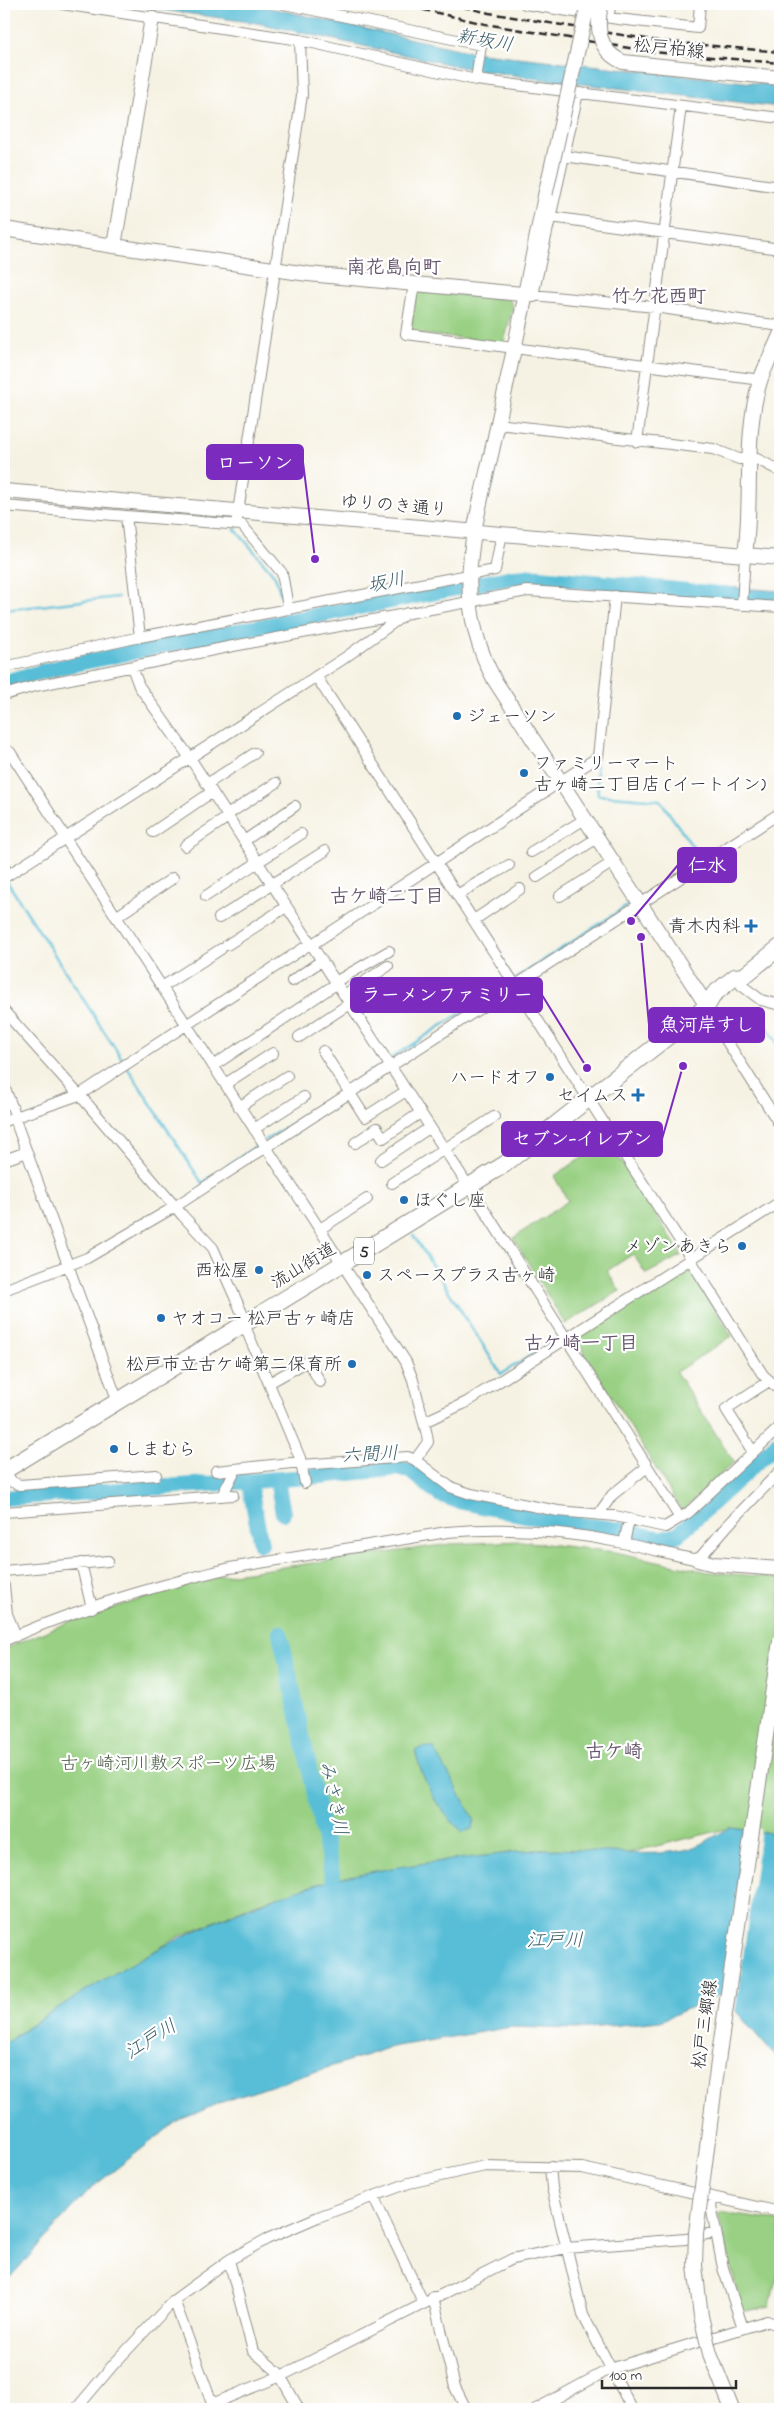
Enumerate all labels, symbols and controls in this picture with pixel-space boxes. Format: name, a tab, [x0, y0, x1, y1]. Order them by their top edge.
water label: 新坂川	[454, 23, 515, 60]
street label: 松戸柏線	[632, 33, 706, 67]
district label: 南花島向町	[346, 255, 442, 282]
district label: 竹ケ花西町	[611, 284, 707, 311]
callout: ローソン	[207, 445, 303, 479]
text: ローソン	[217, 451, 293, 478]
street label: ゆりのき通り	[339, 489, 449, 525]
water label: 坂川	[365, 567, 408, 600]
place label: ジェーソン	[467, 705, 557, 731]
marker: ジェーソン	[451, 710, 463, 722]
place label: ファミリーマート 古ヶ崎二丁目店 (イートイン)	[534, 752, 766, 799]
marker: ファミリーマート 古ヶ崎二丁目店 (イートイン)	[518, 767, 530, 779]
callout: 仁水	[678, 848, 736, 882]
text: 仁水	[688, 854, 726, 881]
district label: 古ケ崎二丁目	[330, 884, 444, 911]
place label: 青木内科	[668, 915, 740, 941]
marker: 青木内科	[744, 919, 758, 933]
callout: ラーメンファミリー	[351, 978, 542, 1012]
text: ラーメンファミリー	[361, 983, 533, 1010]
callout: 魚河岸すし	[649, 1008, 764, 1042]
text: 魚河岸すし	[659, 1013, 755, 1040]
place label: ハードオフ	[450, 1066, 540, 1092]
marker: ハードオフ	[544, 1071, 556, 1083]
place label: セイムス	[557, 1084, 628, 1110]
marker: セイムス	[632, 1089, 644, 1101]
callout: セブン-イレブン	[502, 1122, 662, 1156]
text: セブン-イレブン	[512, 1127, 652, 1154]
place label: ほぐし座	[414, 1189, 486, 1215]
marker: ほぐし座	[398, 1194, 410, 1206]
place label: メゾンあきら	[624, 1235, 732, 1261]
street label: 流山街道	[266, 1237, 342, 1296]
road number: 5	[354, 1238, 374, 1264]
marker: メゾンあきら	[736, 1240, 748, 1252]
place label: 西松屋	[195, 1259, 249, 1285]
marker: 西松屋	[253, 1264, 265, 1276]
place label: スペースプラス古ヶ崎	[377, 1264, 555, 1290]
marker: スペースプラス古ヶ崎	[361, 1269, 373, 1281]
place label: ヤオコー 松戸古ヶ崎店	[171, 1307, 356, 1333]
marker: ヤオコー 松戸古ヶ崎店	[155, 1312, 167, 1324]
district label: 古ケ崎一丁目	[524, 1331, 638, 1358]
place label: 松戸市立古ケ崎第二保育所	[126, 1353, 342, 1379]
marker: 松戸市立古ケ崎第二保育所	[346, 1358, 358, 1370]
place label: しまむら	[124, 1438, 196, 1464]
water label: 六間川	[341, 1441, 399, 1470]
marker: しまむら	[108, 1443, 120, 1455]
district label: 古ケ崎	[585, 1739, 643, 1766]
park label: 古ヶ崎河川敷スポーツ広場	[60, 1752, 276, 1778]
water label: みさき川	[311, 1759, 354, 1839]
water label: 江戸川	[526, 1928, 584, 1955]
street label: 松戸三郷線	[687, 1978, 725, 2071]
water label: 江戸川	[120, 2014, 183, 2067]
scale bar	[602, 2358, 735, 2390]
text: 100 m	[609, 2365, 642, 2387]

